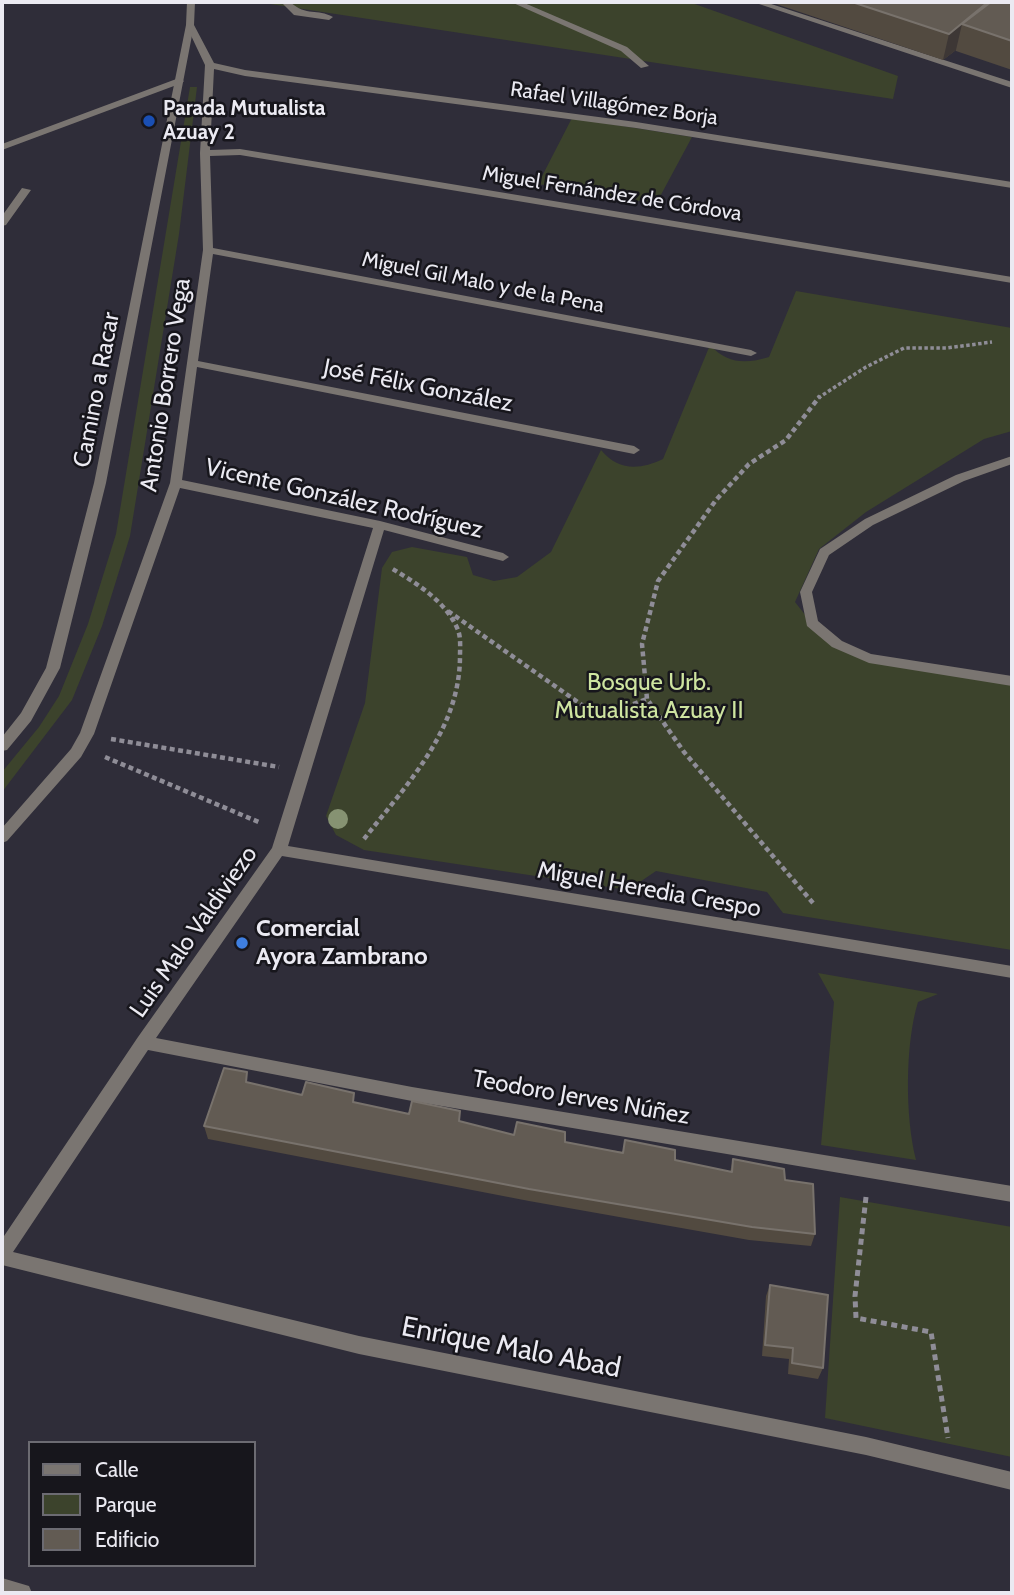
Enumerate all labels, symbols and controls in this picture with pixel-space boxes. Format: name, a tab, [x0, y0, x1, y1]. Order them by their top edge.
street label: Rafael Villagómez Borja	[509, 77, 719, 131]
place label: Parada Mutualista Azuay 2	[163, 96, 325, 146]
marker: Parada Mutualista Azuay 2	[141, 113, 157, 129]
street label: Miguel Fernández de Córdova	[481, 161, 743, 227]
street label: Miguel Gil Malo y de la Pena	[360, 247, 606, 319]
street label: Antonio Borrero Vega	[135, 276, 197, 494]
street label: Camino a Racar	[68, 310, 126, 470]
street label: José Félix González	[321, 353, 515, 419]
street label: Vicente González Rodríguez	[202, 453, 486, 545]
park label: Bosque Urb. Mutualista Azuay II	[554, 669, 744, 725]
street label: Luis Malo Valdiviezo	[124, 841, 264, 1023]
street label: Miguel Heredia Crespo	[535, 856, 763, 924]
place label: Comercial Ayora Zambrano	[256, 915, 428, 971]
marker: Comercial Ayora Zambrano	[234, 935, 250, 951]
street label: Teodoro Jerves Núñez	[470, 1065, 692, 1131]
street label: Enrique Malo Abad	[399, 1310, 623, 1386]
legend	[28, 1441, 256, 1567]
text: Calle	[95, 1457, 139, 1482]
text: Parque	[95, 1492, 157, 1517]
text: Edificio	[95, 1527, 159, 1552]

